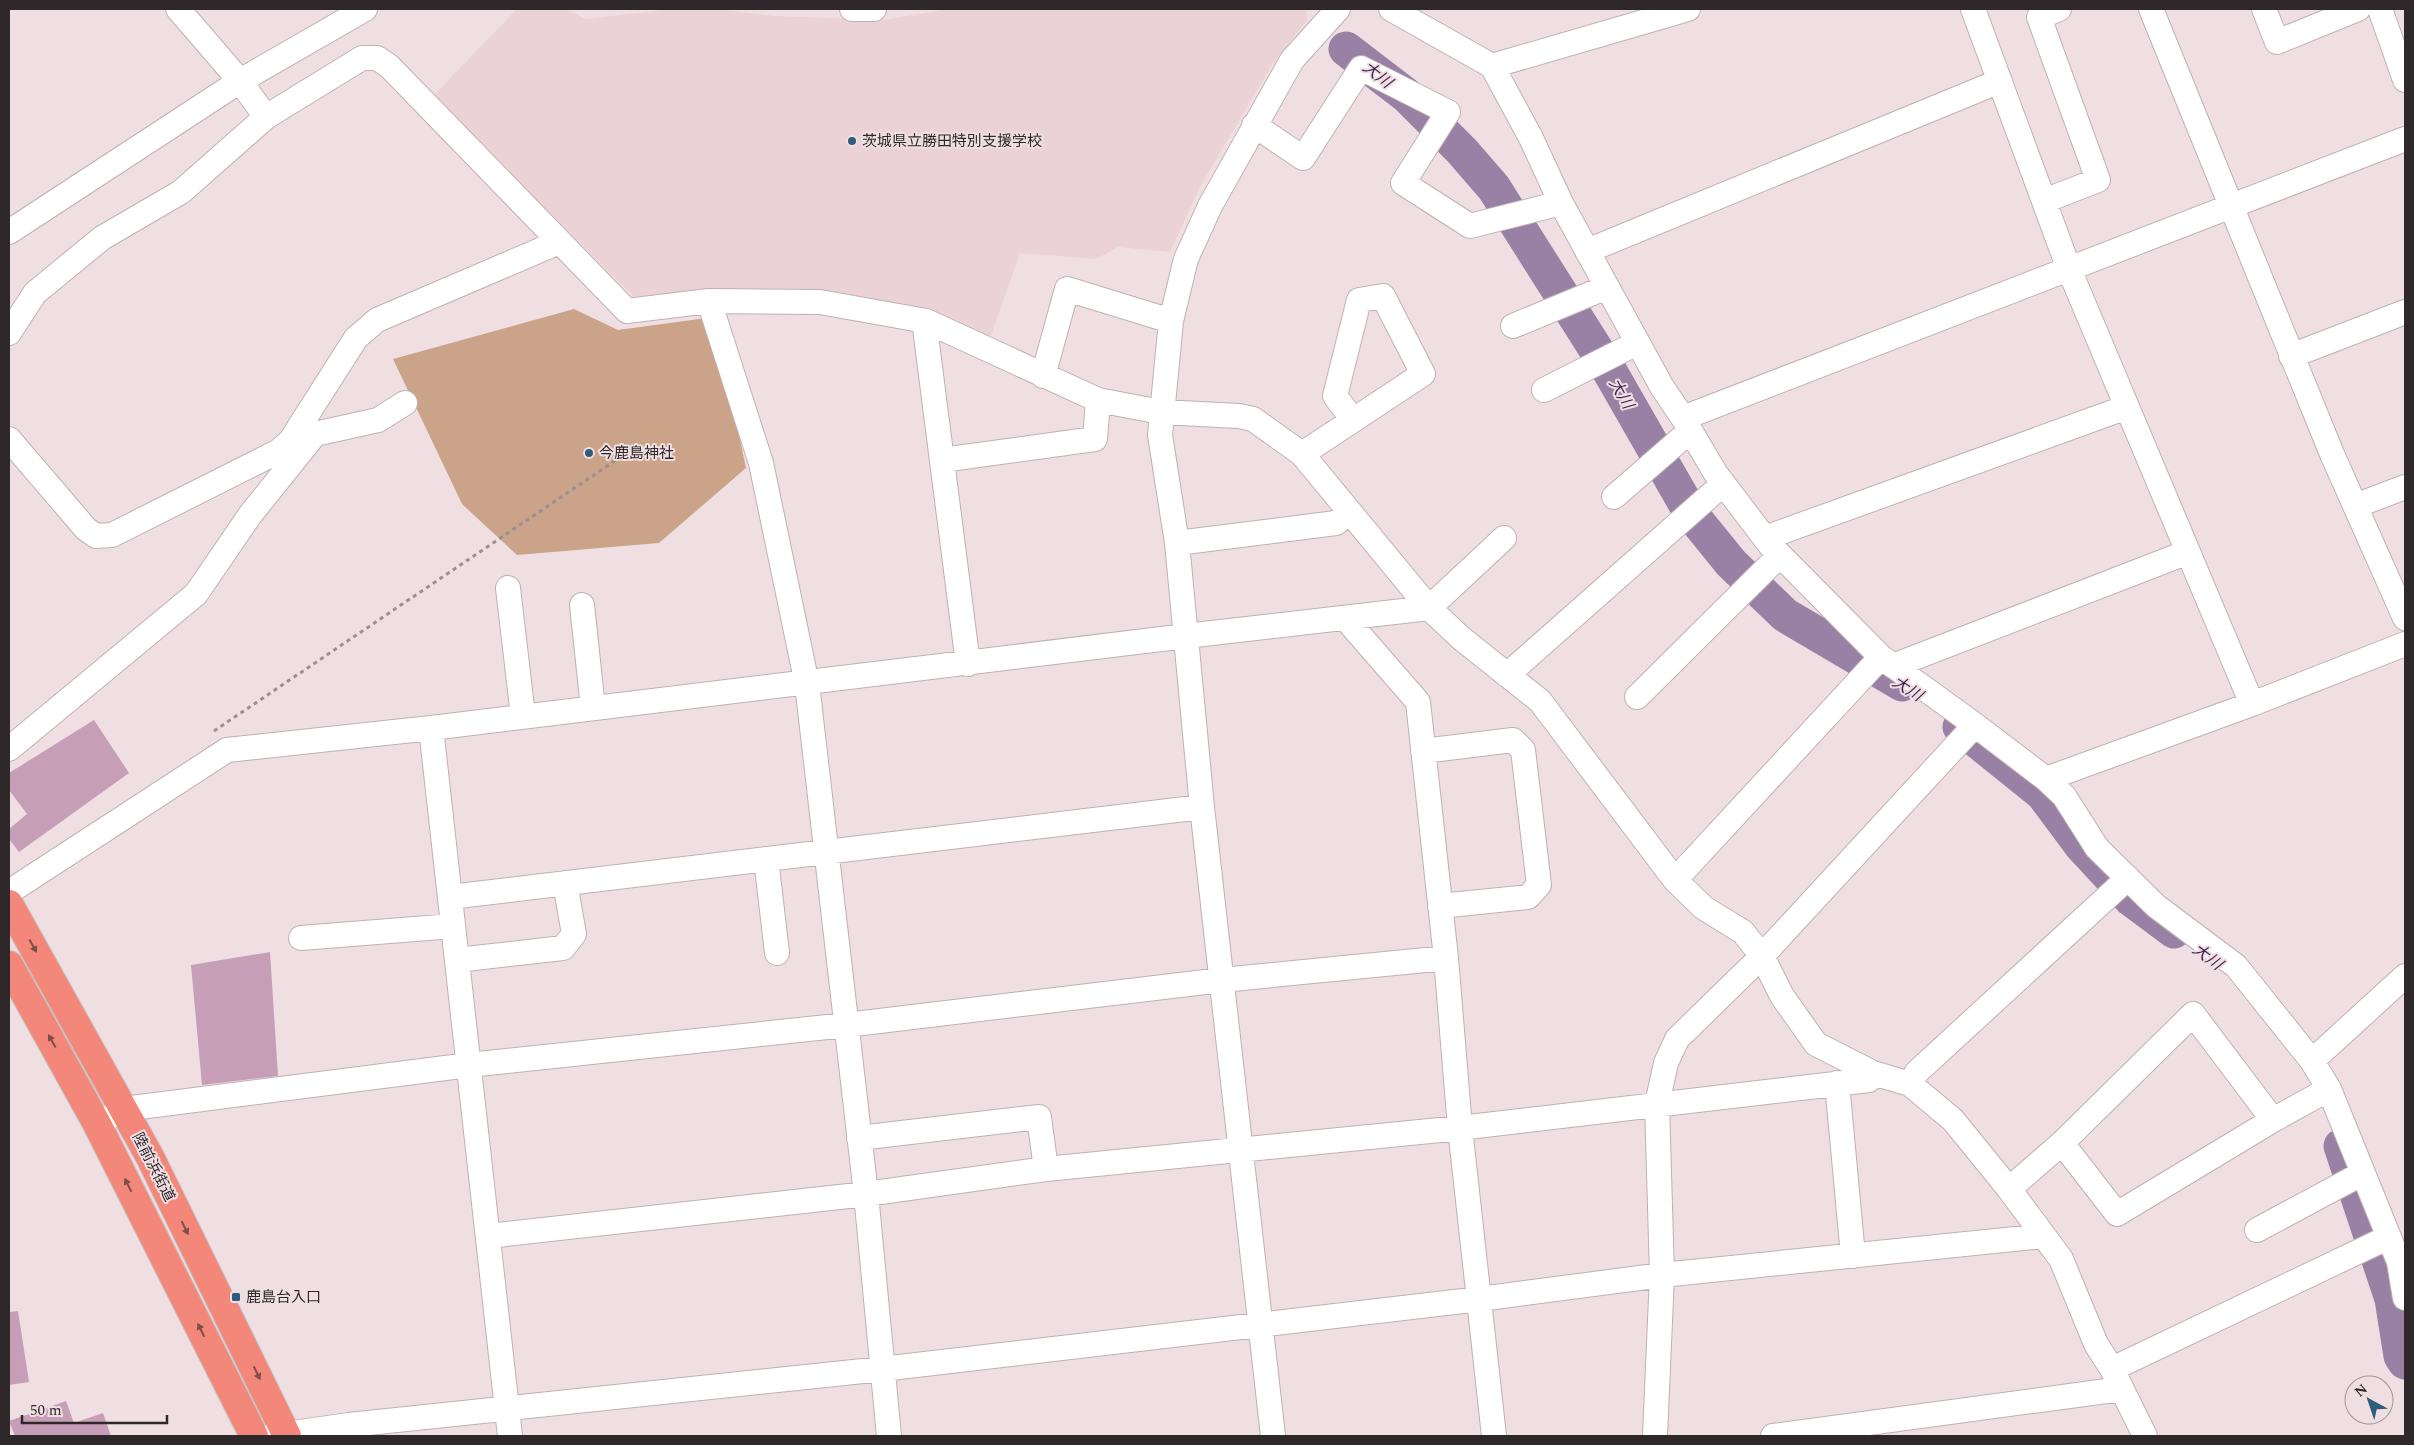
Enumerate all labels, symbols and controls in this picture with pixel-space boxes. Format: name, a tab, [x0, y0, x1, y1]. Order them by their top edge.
water label: 大川	[1357, 55, 1399, 95]
place label: 茨城県立勝田特別支援学校	[862, 130, 1042, 153]
marker: 茨城県立勝田特別支援学校	[846, 135, 858, 147]
water label: 大川	[1603, 374, 1641, 415]
place label: 今鹿島神社	[599, 442, 674, 465]
marker: 今鹿島神社	[583, 447, 595, 459]
water label: 大川	[1888, 670, 1929, 709]
water label: 大川	[2187, 938, 2229, 977]
one-way arrow	[28, 940, 37, 953]
one-way arrow	[47, 1035, 56, 1048]
street label: 陸前浜街道	[126, 1129, 181, 1206]
one-way arrow	[124, 1178, 132, 1192]
one-way arrow	[181, 1220, 189, 1235]
place label: 鹿島台入口	[246, 1286, 321, 1309]
marker: 鹿島台入口	[230, 1291, 242, 1303]
one-way arrow	[197, 1323, 205, 1337]
one-way arrow	[253, 1366, 261, 1380]
north arrow	[2344, 1375, 2394, 1425]
text: N	[2350, 1379, 2372, 1402]
scale bar	[22, 1392, 168, 1424]
text: 50 m	[30, 1399, 62, 1422]

